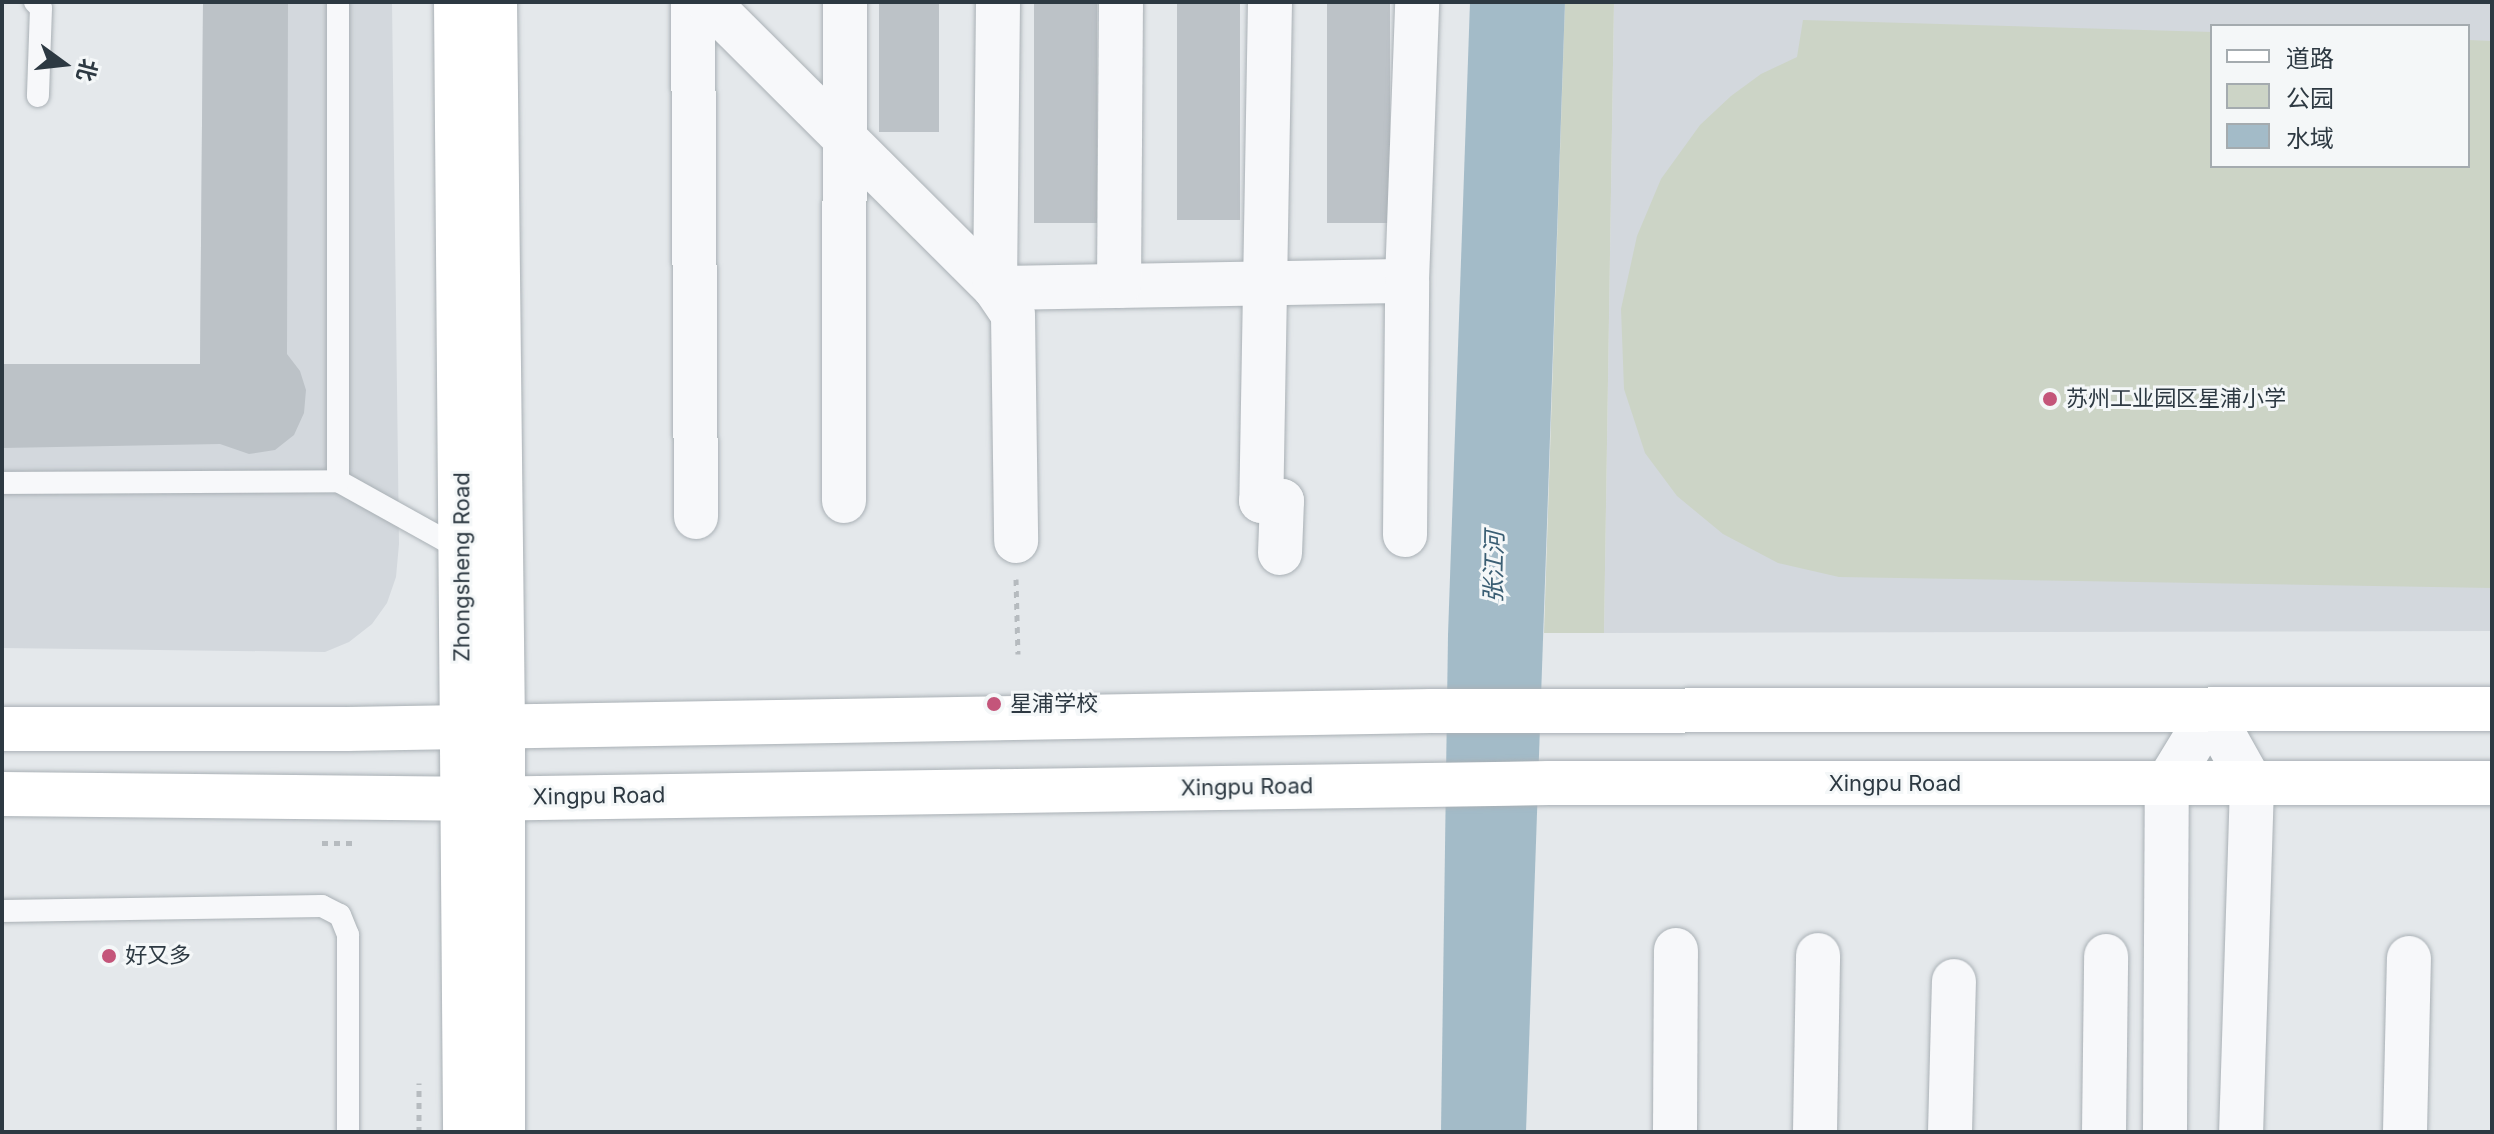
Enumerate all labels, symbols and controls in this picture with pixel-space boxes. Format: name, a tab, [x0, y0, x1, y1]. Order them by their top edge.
north arrow	[24, 24, 104, 104]
legend	[2210, 24, 2470, 168]
text: 道路	[2286, 44, 2334, 73]
text: 北	[72, 56, 103, 84]
text: 公园	[2286, 84, 2334, 113]
text: 水域	[2286, 124, 2334, 153]
place label: 苏州工业园区星浦小学	[2066, 386, 2286, 412]
marker: 苏州工业园区星浦小学	[2041, 390, 2059, 408]
street label: Zhongsheng Road	[449, 472, 475, 662]
water label: 张江河	[1479, 531, 1509, 603]
place label: 星浦学校	[1010, 691, 1098, 717]
marker: 星浦学校	[985, 695, 1003, 713]
street label: Xingpu Road	[1829, 771, 1961, 797]
street label: Xingpu Road	[1181, 773, 1313, 801]
street label: Xingpu Road	[533, 782, 665, 810]
place label: 好又多	[125, 943, 191, 969]
marker: 好又多	[100, 947, 118, 965]

